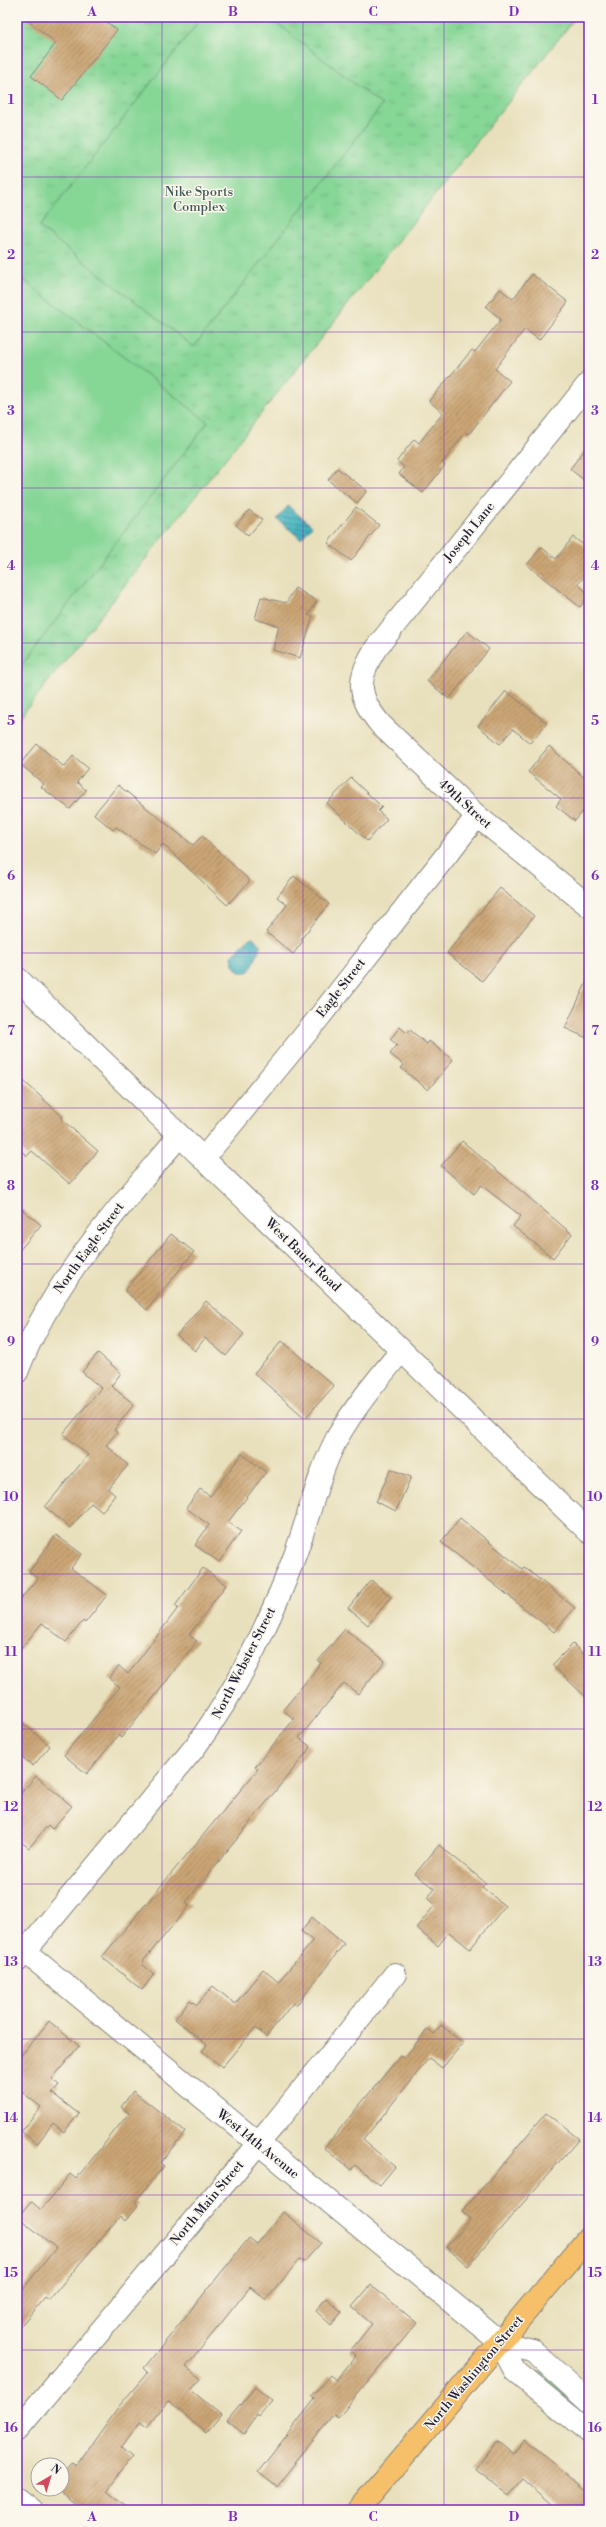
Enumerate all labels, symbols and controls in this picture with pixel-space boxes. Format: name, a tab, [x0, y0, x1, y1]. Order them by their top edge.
text: A	[86, 4, 97, 20]
text: B	[228, 4, 238, 20]
text: C	[368, 4, 378, 20]
text: D	[509, 4, 519, 20]
text: 1	[8, 92, 15, 108]
text: 1	[592, 92, 599, 108]
park label: Nike Sports Complex	[165, 184, 234, 215]
text: 2	[7, 247, 15, 263]
text: 2	[591, 247, 599, 263]
text: 3	[7, 403, 15, 419]
text: 3	[591, 403, 599, 419]
street label: Joseph Lane	[439, 498, 498, 566]
text: 4	[7, 558, 16, 574]
text: 4	[591, 558, 600, 574]
text: 5	[7, 713, 15, 729]
text: 5	[591, 713, 599, 729]
street label: 49th Street	[435, 776, 495, 832]
text: 6	[7, 868, 15, 884]
text: 6	[591, 868, 599, 884]
street label: Eagle Street	[313, 955, 369, 1021]
text: 7	[7, 1023, 15, 1039]
text: 7	[591, 1023, 599, 1039]
text: 8	[7, 1178, 15, 1194]
text: 8	[591, 1178, 599, 1194]
street label: North Eagle Street	[51, 1199, 128, 1297]
street label: West Bauer Road	[261, 1214, 345, 1295]
text: 9	[7, 1334, 15, 1350]
text: 9	[591, 1334, 599, 1350]
text: 10	[3, 1489, 19, 1505]
text: 10	[587, 1489, 603, 1505]
street label: North Webster Street	[209, 1604, 279, 1722]
text: 11	[5, 1644, 18, 1660]
text: 11	[589, 1644, 602, 1660]
text: 12	[4, 1799, 18, 1815]
text: 12	[588, 1799, 602, 1815]
text: 13	[4, 1954, 18, 1970]
text: 13	[588, 1954, 602, 1970]
street label: West 14th Avenue	[213, 2105, 303, 2182]
text: 14	[4, 2110, 18, 2126]
text: 14	[588, 2110, 602, 2126]
street label: North Main Street	[167, 2157, 247, 2249]
text: 15	[4, 2265, 18, 2281]
text: 15	[588, 2265, 602, 2281]
street label: North Washington Street	[421, 2312, 527, 2434]
text: 16	[4, 2420, 18, 2436]
text: 16	[588, 2420, 602, 2436]
north arrow	[30, 2457, 70, 2497]
text: N	[48, 2462, 64, 2478]
text: A	[86, 2509, 97, 2525]
text: B	[228, 2509, 238, 2525]
text: C	[368, 2509, 378, 2525]
text: D	[509, 2509, 519, 2525]

